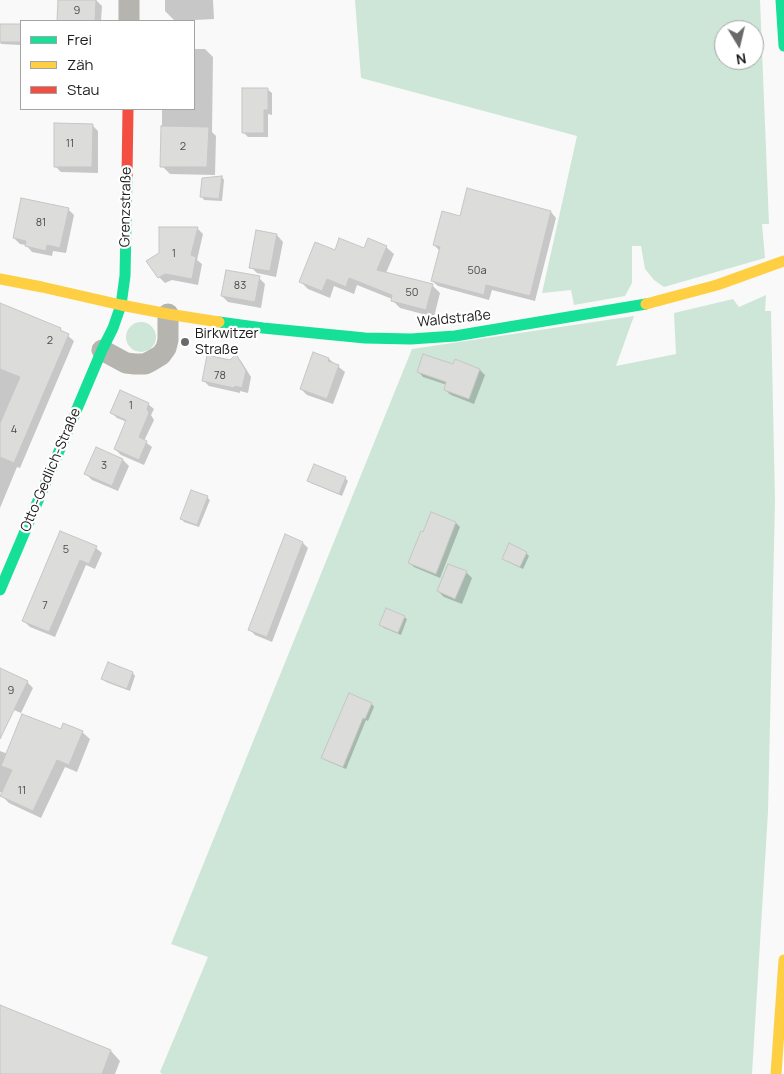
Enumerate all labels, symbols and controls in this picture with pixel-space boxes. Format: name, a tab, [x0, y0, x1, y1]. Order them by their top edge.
house number: 9	[74, 4, 80, 18]
legend	[20, 20, 195, 110]
north arrow	[714, 20, 764, 70]
text: Frei	[67, 29, 92, 50]
text: N	[735, 49, 748, 69]
text: Zäh	[67, 54, 93, 75]
text: Stau	[67, 79, 100, 100]
house number: 11	[66, 137, 74, 151]
house number: 2	[180, 140, 186, 154]
street label: Grenzstraße	[117, 167, 135, 247]
house number: 81	[36, 216, 46, 230]
house number: 1	[172, 247, 176, 261]
house number: 50a	[467, 264, 487, 278]
house number: 83	[234, 279, 246, 293]
house number: 50	[405, 286, 419, 300]
street label: Waldstraße	[416, 307, 492, 331]
place label: Birkwitzer Straße	[195, 326, 259, 358]
house number: 2	[47, 334, 53, 348]
marker: Birkwitzer Straße	[179, 336, 191, 348]
house number: 78	[214, 369, 226, 383]
house number: 1	[129, 399, 133, 413]
street label: Otto-Gedlich-Straße	[17, 406, 85, 534]
house number: 4	[11, 423, 17, 437]
house number: 3	[101, 459, 107, 473]
house number: 5	[63, 543, 69, 557]
house number: 7	[42, 599, 48, 613]
house number: 9	[8, 684, 14, 698]
house number: 11	[18, 784, 26, 798]

